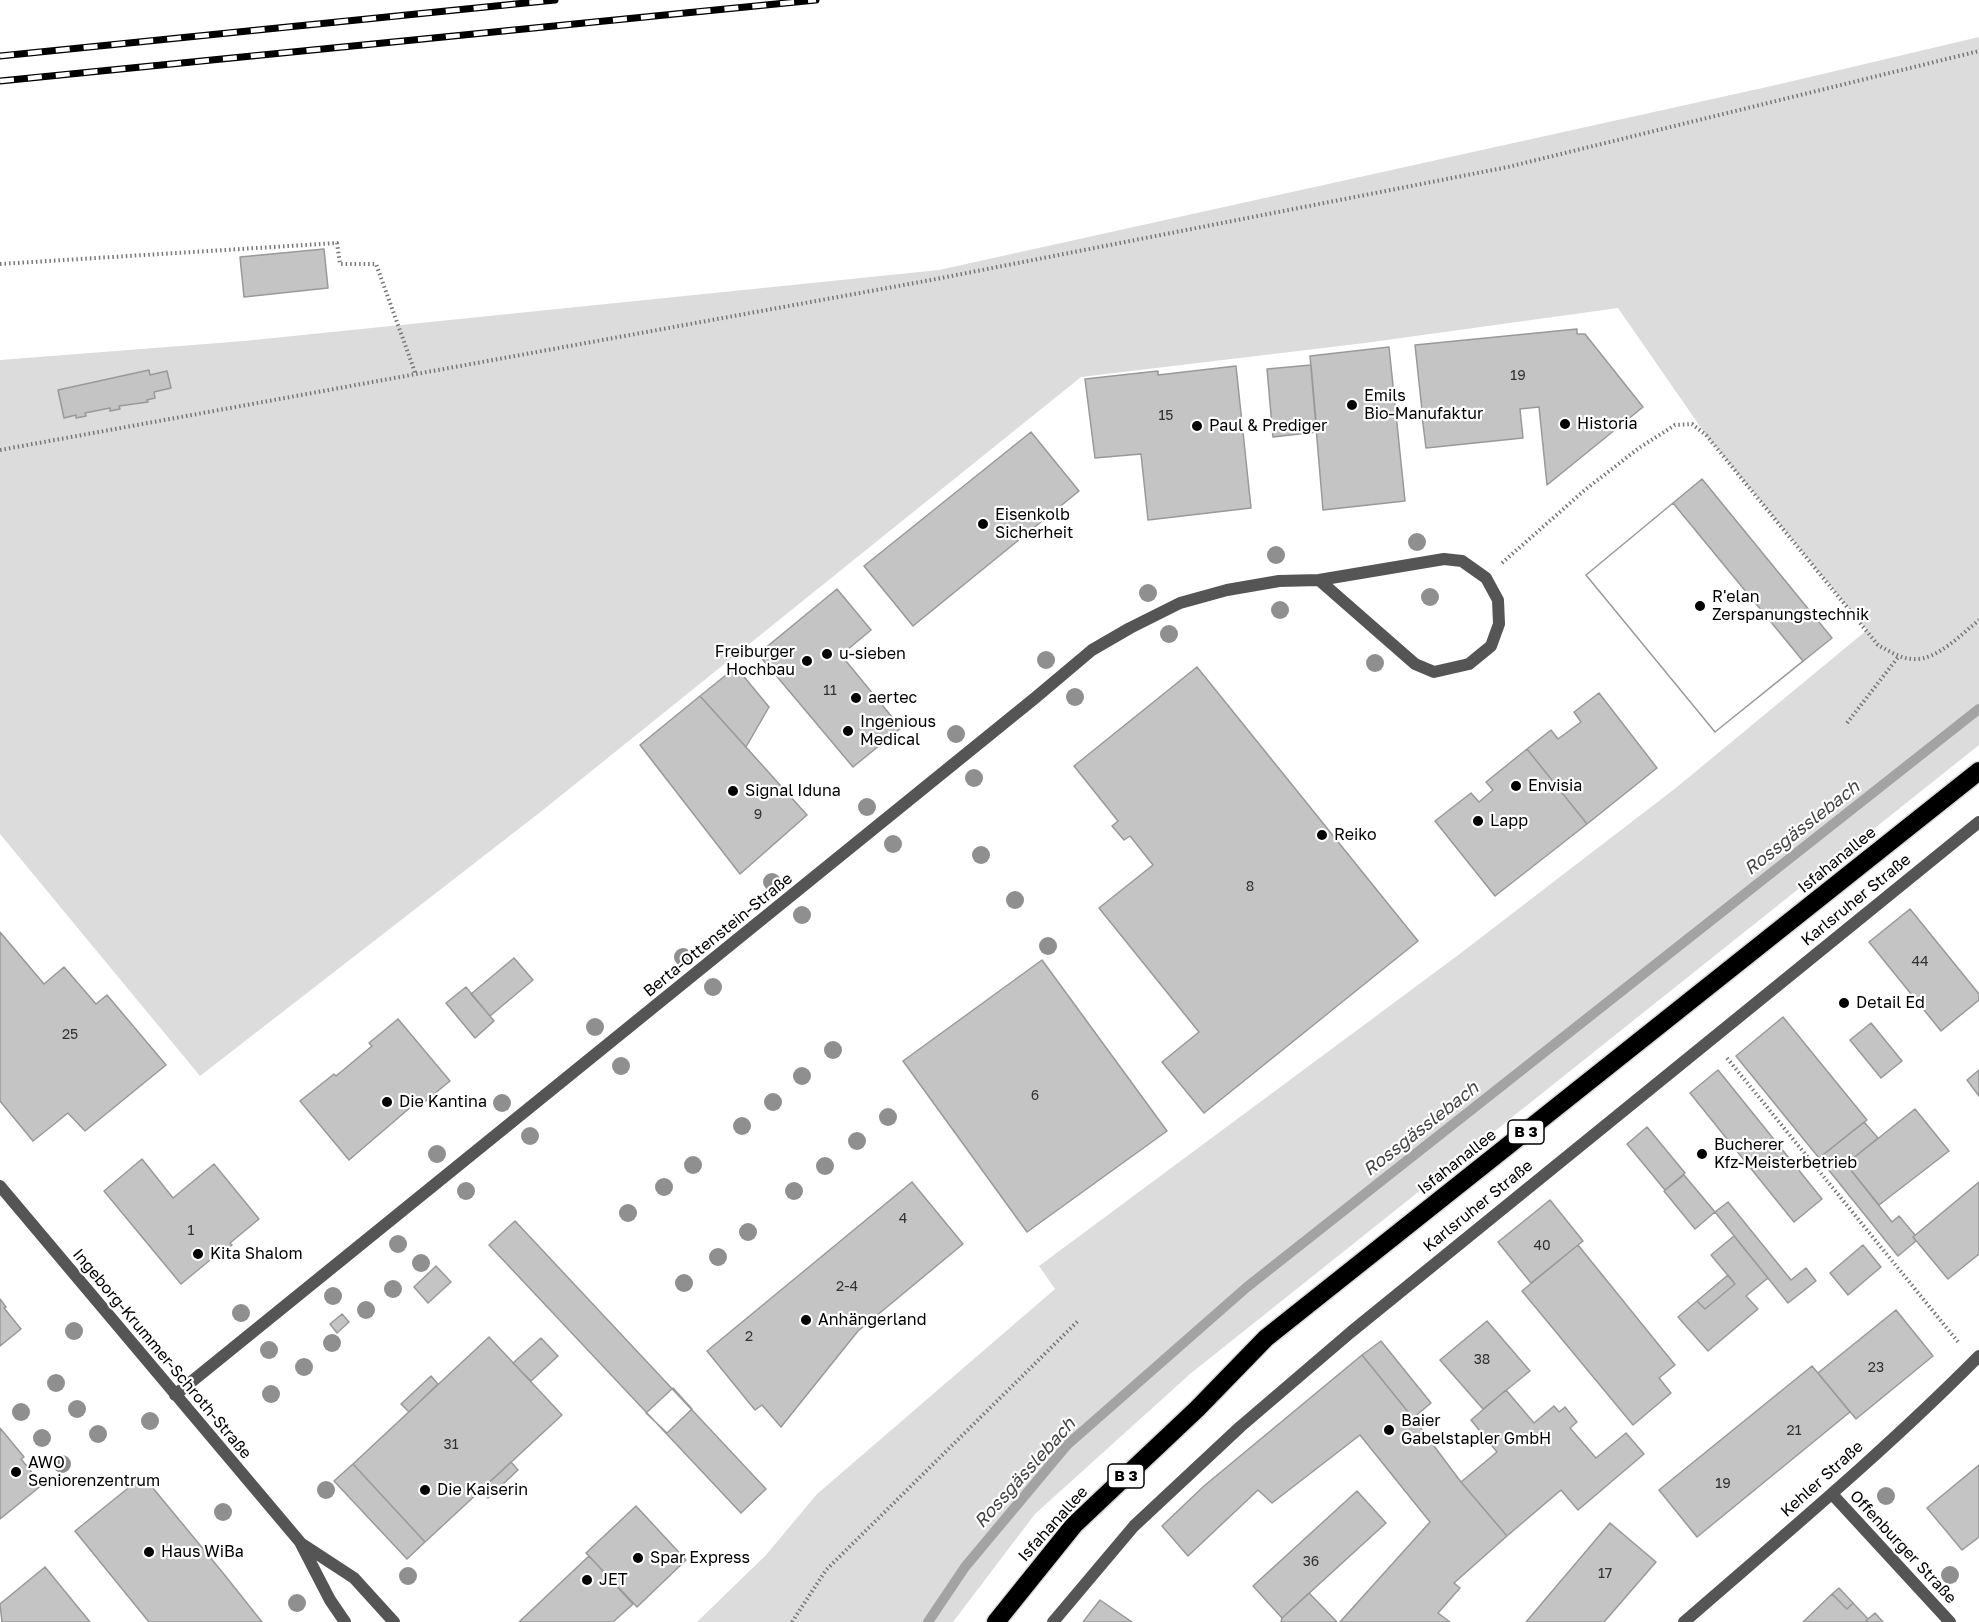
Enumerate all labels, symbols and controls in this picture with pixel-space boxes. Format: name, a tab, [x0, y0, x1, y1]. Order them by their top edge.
house number: 19	[1510, 368, 1526, 384]
place label: Emils Bio-Manufaktur	[1364, 386, 1483, 424]
marker: Emils Bio-Manufaktur	[1345, 398, 1359, 412]
house number: 15	[1159, 408, 1173, 424]
place label: Historia	[1577, 414, 1637, 434]
place label: Paul & Prediger	[1209, 416, 1327, 436]
marker: Historia	[1558, 417, 1572, 431]
marker: Paul & Prediger	[1190, 419, 1204, 433]
place label: Eisenkolb Sicherheit	[995, 505, 1073, 543]
marker: Eisenkolb Sicherheit	[976, 517, 990, 531]
place label: R'elan Zerspanungstechnik	[1712, 587, 1869, 625]
marker: R'elan Zerspanungstechnik	[1693, 599, 1707, 613]
place label: Freiburger Hochbau	[715, 642, 795, 680]
place label: u-sieben	[839, 644, 906, 664]
marker: u-sieben	[820, 647, 834, 661]
marker: Freiburger Hochbau	[800, 654, 814, 668]
house number: 11	[823, 683, 837, 699]
place label: aertec	[868, 688, 917, 708]
marker: aertec	[849, 691, 863, 705]
place label: Ingenious Medical	[860, 712, 936, 750]
marker: Ingenious Medical	[841, 724, 855, 738]
place label: Envisia	[1528, 776, 1582, 796]
water label: Rossgässlebach	[1740, 776, 1864, 880]
marker: Envisia	[1509, 779, 1523, 793]
place label: Signal Iduna	[745, 781, 841, 801]
marker: Signal Iduna	[726, 784, 740, 798]
house number: 9	[754, 807, 762, 823]
place label: Lapp	[1490, 811, 1528, 831]
marker: Lapp	[1471, 814, 1485, 828]
street label: Isfahanallee	[1794, 823, 1880, 897]
place label: Reiko	[1334, 825, 1377, 845]
marker: Reiko	[1315, 828, 1329, 842]
street label: Karlsruher Straße	[1797, 850, 1915, 950]
street label: Berta-Ottenstein-Straße	[640, 869, 796, 1001]
house number: 8	[1246, 879, 1254, 895]
house number: 44	[1911, 954, 1929, 970]
place label: Detail Ed	[1856, 993, 1925, 1013]
marker: Detail Ed	[1837, 996, 1851, 1010]
house number: 25	[62, 1027, 78, 1043]
water label: Rossgässlebach	[1359, 1077, 1483, 1181]
house number: 6	[1031, 1088, 1039, 1104]
place label: Die Kantina	[399, 1092, 487, 1112]
marker: Die Kantina	[380, 1095, 394, 1109]
road number: B 3	[1508, 1120, 1544, 1144]
street label: Isfahanallee	[1414, 1125, 1500, 1199]
place label: Bucherer Kfz-Meisterbetrieb	[1714, 1135, 1857, 1173]
marker: Bucherer Kfz-Meisterbetrieb	[1695, 1147, 1709, 1161]
street label: Karlsruher Straße	[1419, 1156, 1537, 1256]
house number: 4	[899, 1211, 907, 1227]
house number: 1	[188, 1223, 194, 1239]
house number: 40	[1533, 1238, 1551, 1254]
place label: Kita Shalom	[210, 1244, 303, 1264]
street label: Ingeborg-Krummer-Schroth-Straße	[68, 1245, 256, 1463]
marker: Kita Shalom	[191, 1247, 205, 1261]
house number: 2-4	[836, 1279, 858, 1295]
place label: Anhängerland	[818, 1310, 926, 1330]
marker: Anhängerland	[799, 1313, 813, 1327]
house number: 2	[745, 1329, 753, 1345]
house number: 38	[1474, 1352, 1490, 1368]
house number: 23	[1868, 1360, 1884, 1376]
place label: Baier Gabelstapler GmbH	[1401, 1411, 1551, 1449]
water label: Rossgässlebach	[970, 1414, 1080, 1532]
marker: Baier Gabelstapler GmbH	[1382, 1423, 1396, 1437]
house number: 21	[1787, 1423, 1801, 1439]
house number: 31	[444, 1437, 458, 1453]
street label: Kehler Straße	[1777, 1437, 1867, 1521]
place label: AWO Seniorenzentrum	[28, 1453, 160, 1491]
road number: B 3	[1108, 1464, 1144, 1488]
marker: AWO Seniorenzentrum	[9, 1465, 23, 1479]
house number: 19	[1715, 1476, 1731, 1492]
place label: Die Kaiserin	[437, 1480, 528, 1500]
street label: Isfahanallee	[1014, 1482, 1092, 1566]
marker: Die Kaiserin	[418, 1483, 432, 1497]
street label: Offenburger Straße	[1846, 1486, 1960, 1608]
place label: Haus WiBa	[161, 1542, 244, 1562]
marker: Haus WiBa	[142, 1545, 156, 1559]
place label: Spar Express	[650, 1548, 750, 1568]
marker: Spar Express	[631, 1551, 645, 1565]
house number: 36	[1303, 1554, 1319, 1570]
house number: 17	[1598, 1566, 1612, 1582]
place label: JET	[599, 1570, 628, 1590]
marker: JET	[580, 1573, 594, 1587]

